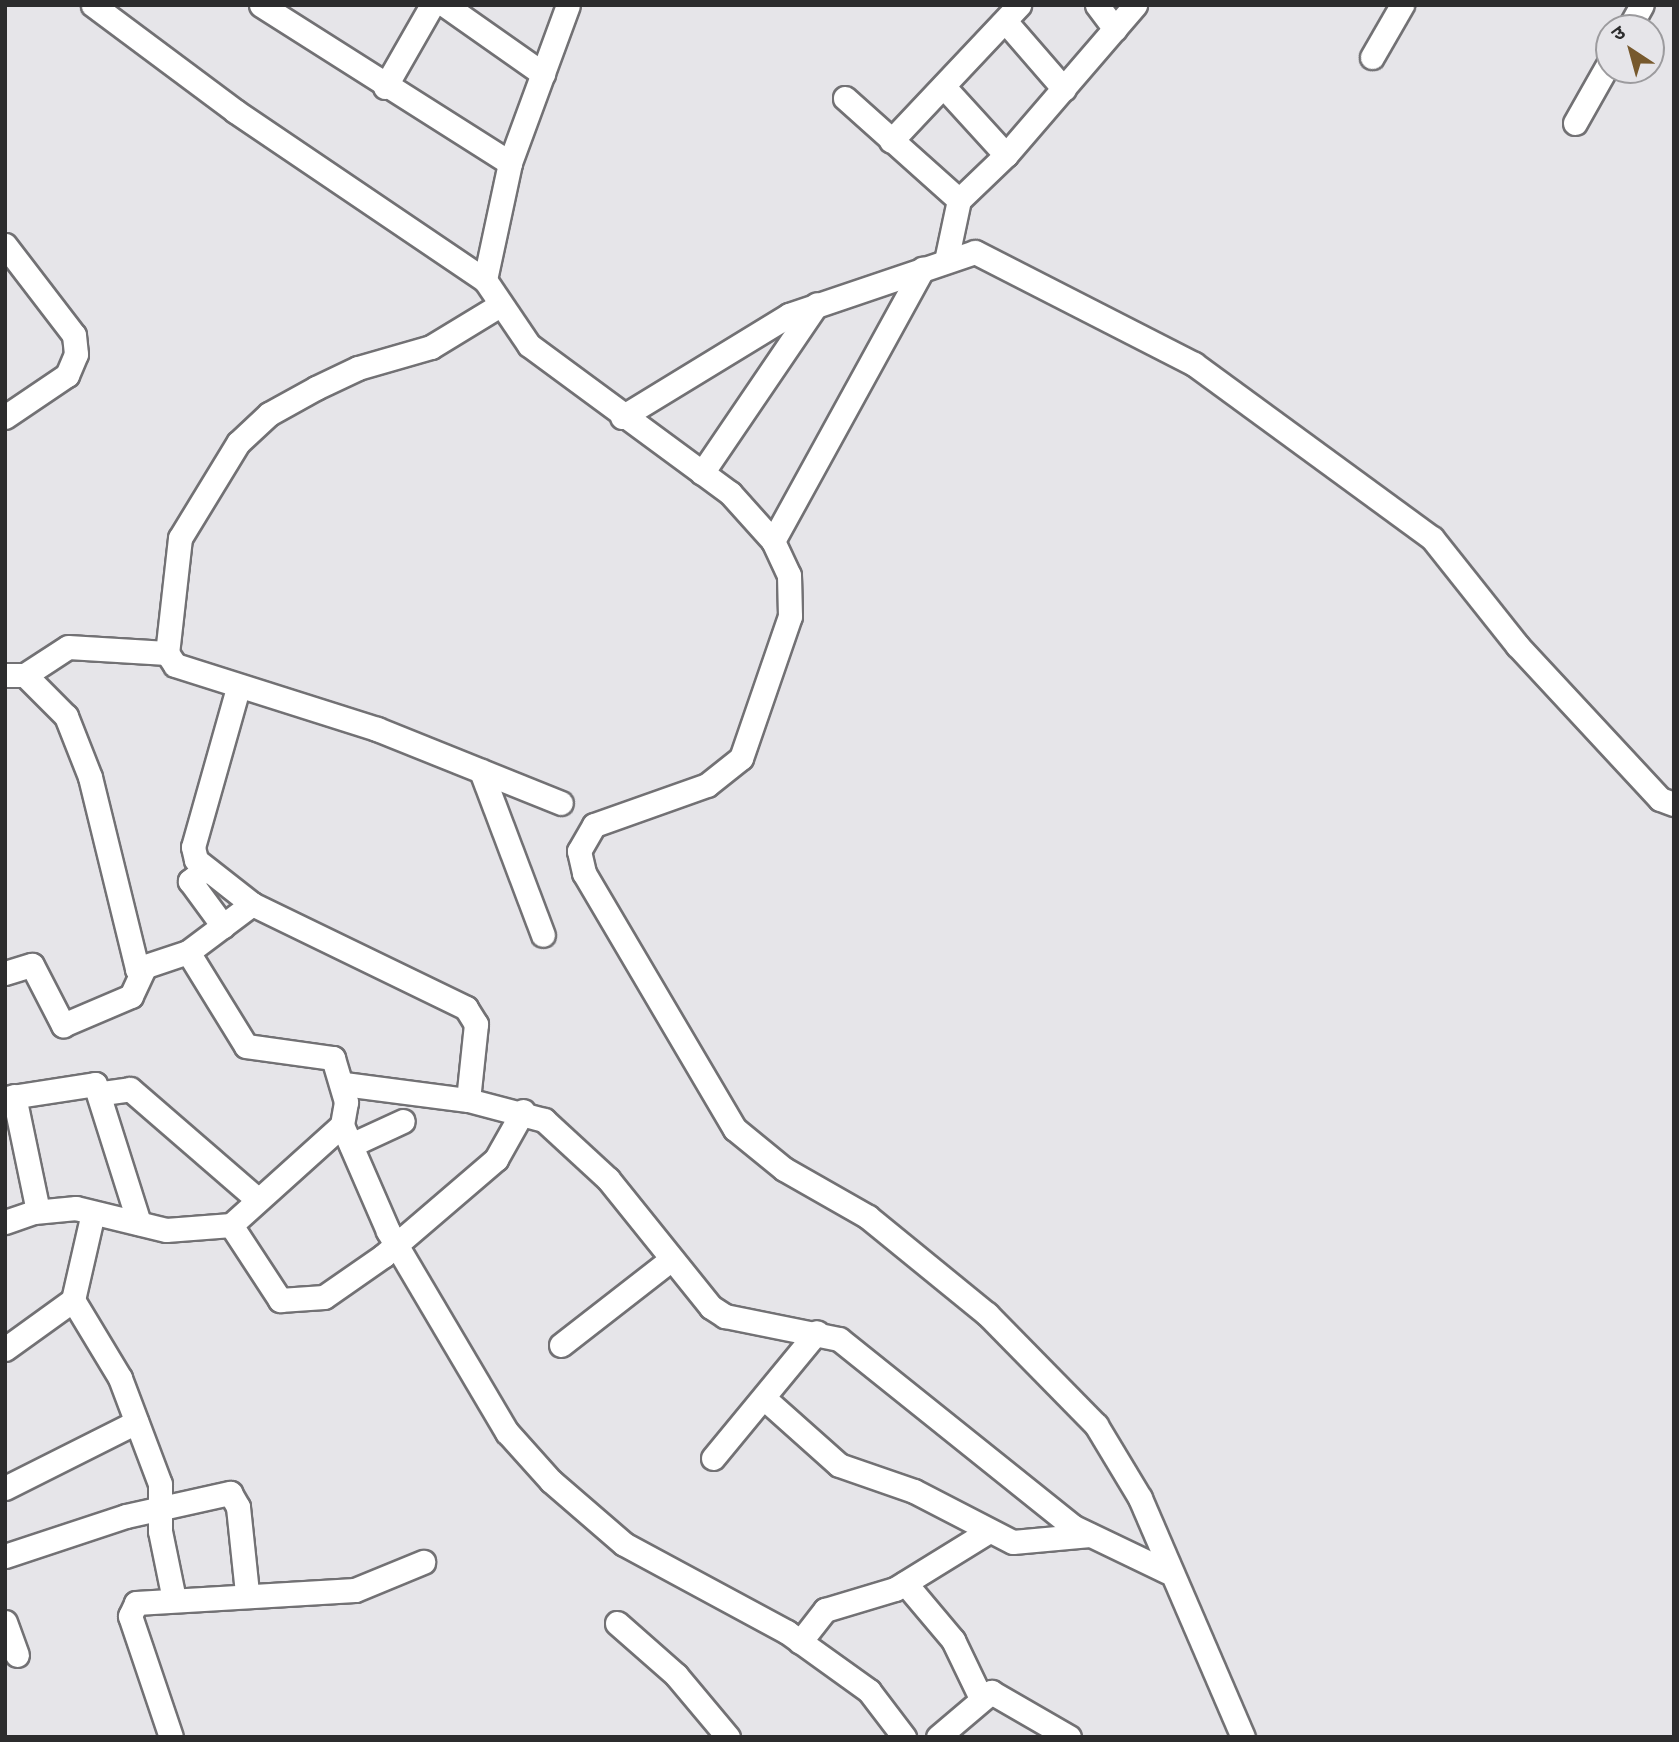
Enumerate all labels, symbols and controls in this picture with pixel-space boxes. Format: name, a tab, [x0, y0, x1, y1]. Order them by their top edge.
north arrow	[1595, 14, 1665, 84]
text: उ	[1607, 21, 1630, 47]

